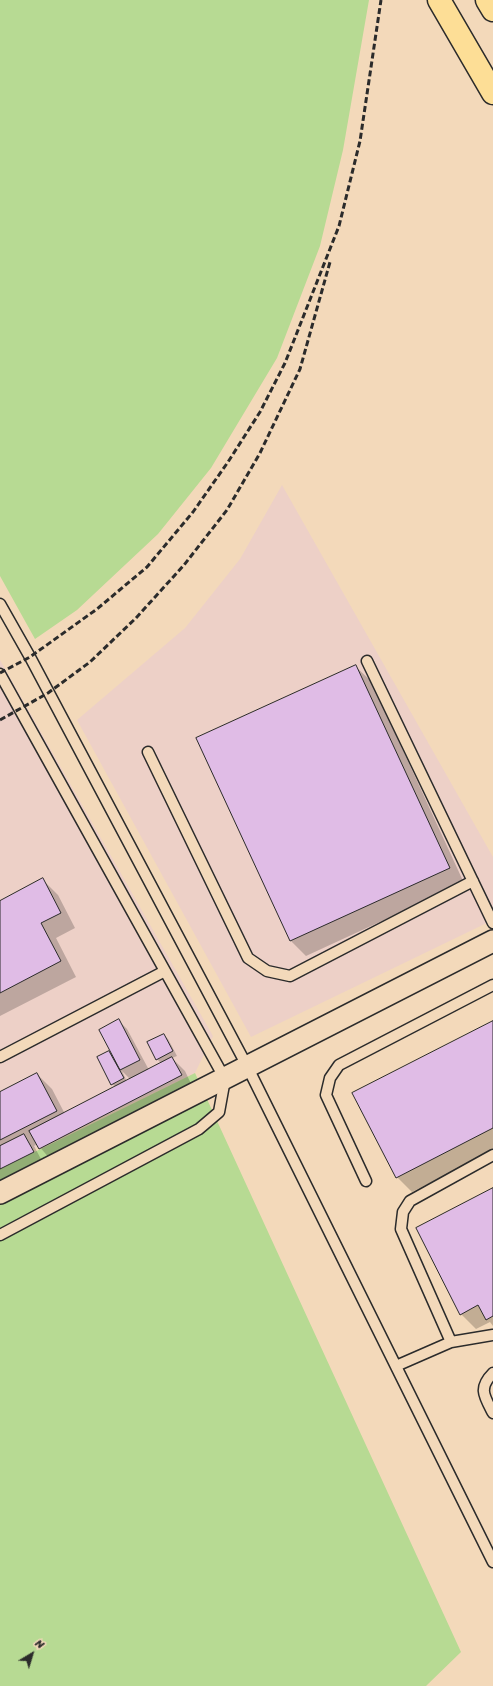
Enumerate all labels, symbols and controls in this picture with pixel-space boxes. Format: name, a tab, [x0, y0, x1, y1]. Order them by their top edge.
north arrow	[12, 1634, 52, 1674]
text: N	[31, 1634, 49, 1654]

